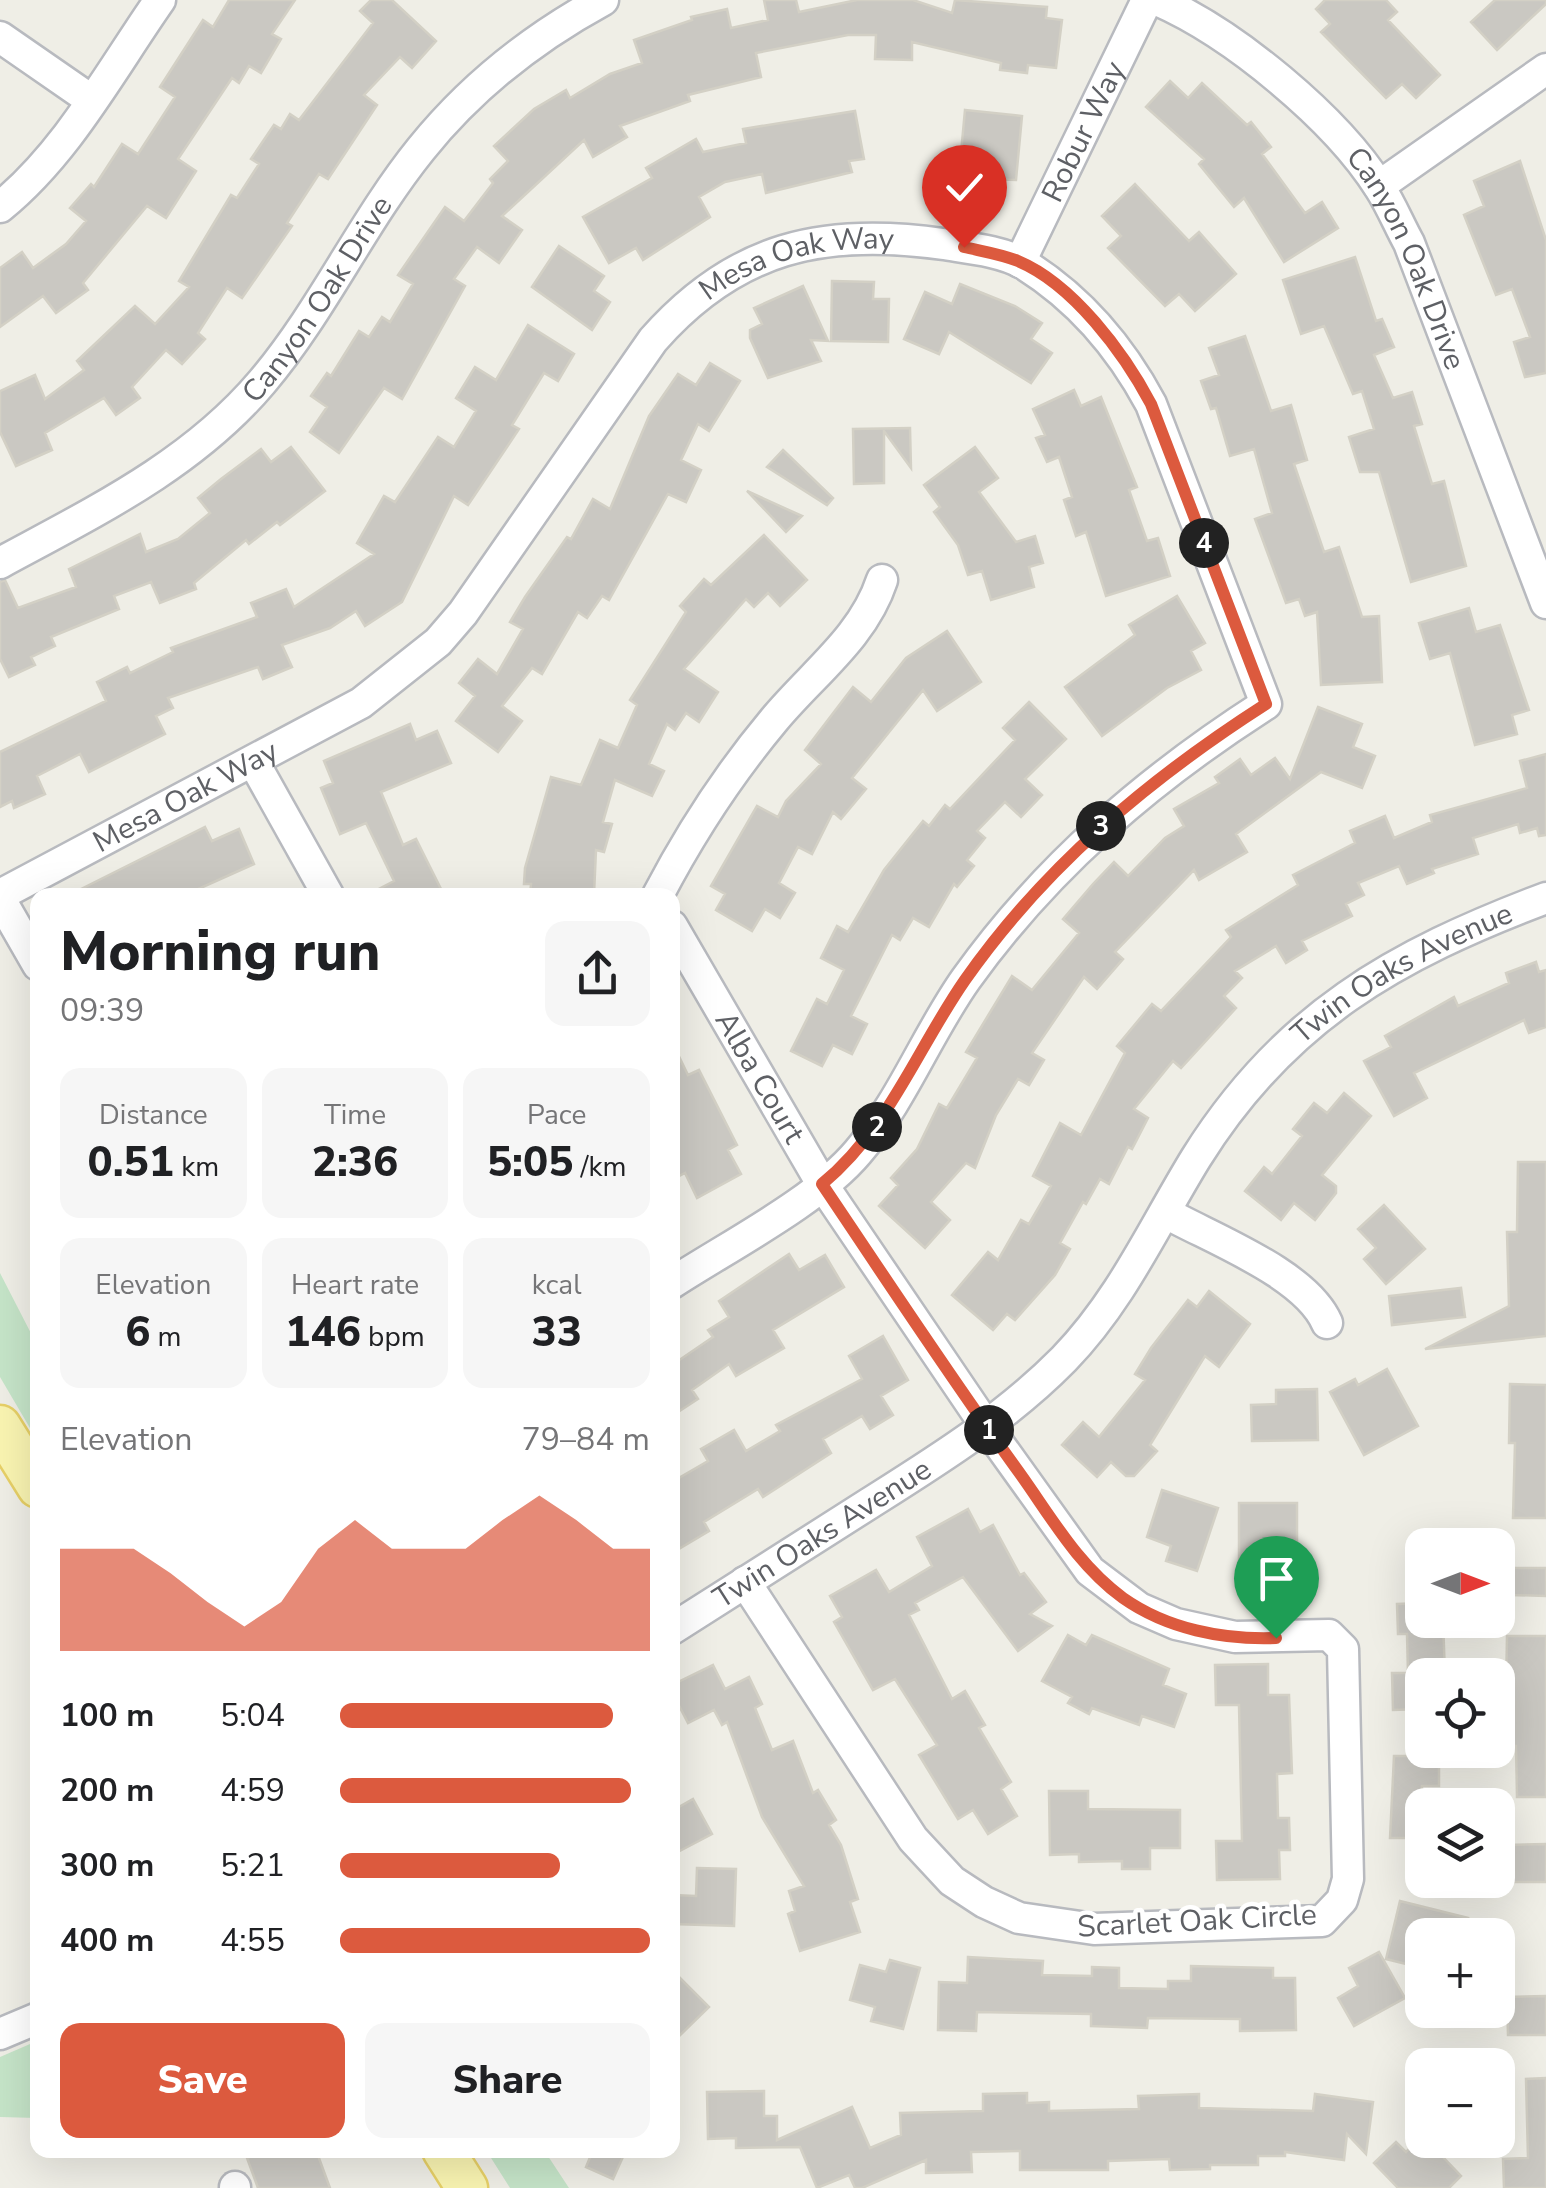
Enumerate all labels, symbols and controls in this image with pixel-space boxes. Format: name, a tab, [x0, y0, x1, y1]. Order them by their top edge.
street label: Robur Way	[1032, 54, 1135, 209]
street label: Canyon Oak Drive	[1337, 138, 1476, 375]
pin	[922, 145, 1007, 248]
icon: check	[937, 160, 992, 215]
street label: Canyon Oak Drive	[233, 188, 402, 412]
street label: Mesa Oak Way	[690, 218, 895, 310]
pin: 4	[1179, 518, 1229, 568]
text: 4	[1196, 524, 1212, 562]
street label: Mesa Oak Way	[86, 730, 286, 862]
pin: 3	[1076, 801, 1126, 851]
text: 3	[1093, 807, 1109, 845]
street label: Twin Oaks Avenue	[1282, 893, 1519, 1053]
text: Morning run	[60, 914, 380, 989]
button: share	[545, 921, 650, 1026]
text: 09:39	[60, 989, 144, 1032]
street label: Alba Court	[705, 1004, 815, 1151]
text: Distance	[99, 1096, 208, 1134]
text: Time	[324, 1096, 386, 1134]
text: Pace	[527, 1096, 586, 1134]
pin: 2	[852, 1102, 902, 1152]
text: 2	[869, 1108, 885, 1146]
text: 0.51	[87, 1134, 174, 1191]
text: 2:36	[312, 1134, 398, 1191]
text: 5:05	[487, 1134, 573, 1191]
text: km	[174, 1148, 219, 1186]
text: /km	[573, 1148, 626, 1186]
text: Elevation	[95, 1266, 211, 1304]
text: Heart rate	[291, 1266, 419, 1304]
text: kcal	[532, 1266, 581, 1304]
text: 6	[125, 1304, 150, 1361]
text: 146	[285, 1304, 361, 1361]
text: 33	[531, 1304, 582, 1361]
text: m	[150, 1318, 182, 1356]
text: bpm	[361, 1318, 425, 1356]
pin: 1	[964, 1405, 1014, 1455]
text: 1	[981, 1411, 997, 1449]
text: Elevation	[60, 1418, 193, 1461]
text: 79–84 m	[522, 1418, 650, 1461]
street label: Twin Oaks Avenue	[705, 1449, 939, 1618]
north arrow	[1405, 1528, 1515, 1638]
map controls	[1405, 1528, 1515, 2158]
pin	[1234, 1536, 1319, 1639]
icon: arrive	[1249, 1551, 1304, 1606]
button: locate	[1405, 1658, 1515, 1768]
text: 100 m	[60, 1694, 154, 1737]
text: 5:04	[220, 1694, 285, 1737]
text: 200 m	[60, 1769, 154, 1812]
text: 4:59	[220, 1769, 285, 1812]
button: layers	[1405, 1788, 1515, 1898]
text: 300 m	[60, 1844, 154, 1887]
text: 5:21	[220, 1844, 285, 1887]
street label: Scarlet Oak Circle	[1076, 1894, 1318, 1948]
button: +	[1405, 1918, 1515, 2028]
text: 400 m	[60, 1919, 154, 1962]
text: 4:55	[220, 1919, 285, 1962]
button: Save	[60, 2023, 345, 2138]
button: Share	[365, 2023, 650, 2138]
button: −	[1405, 2048, 1515, 2158]

